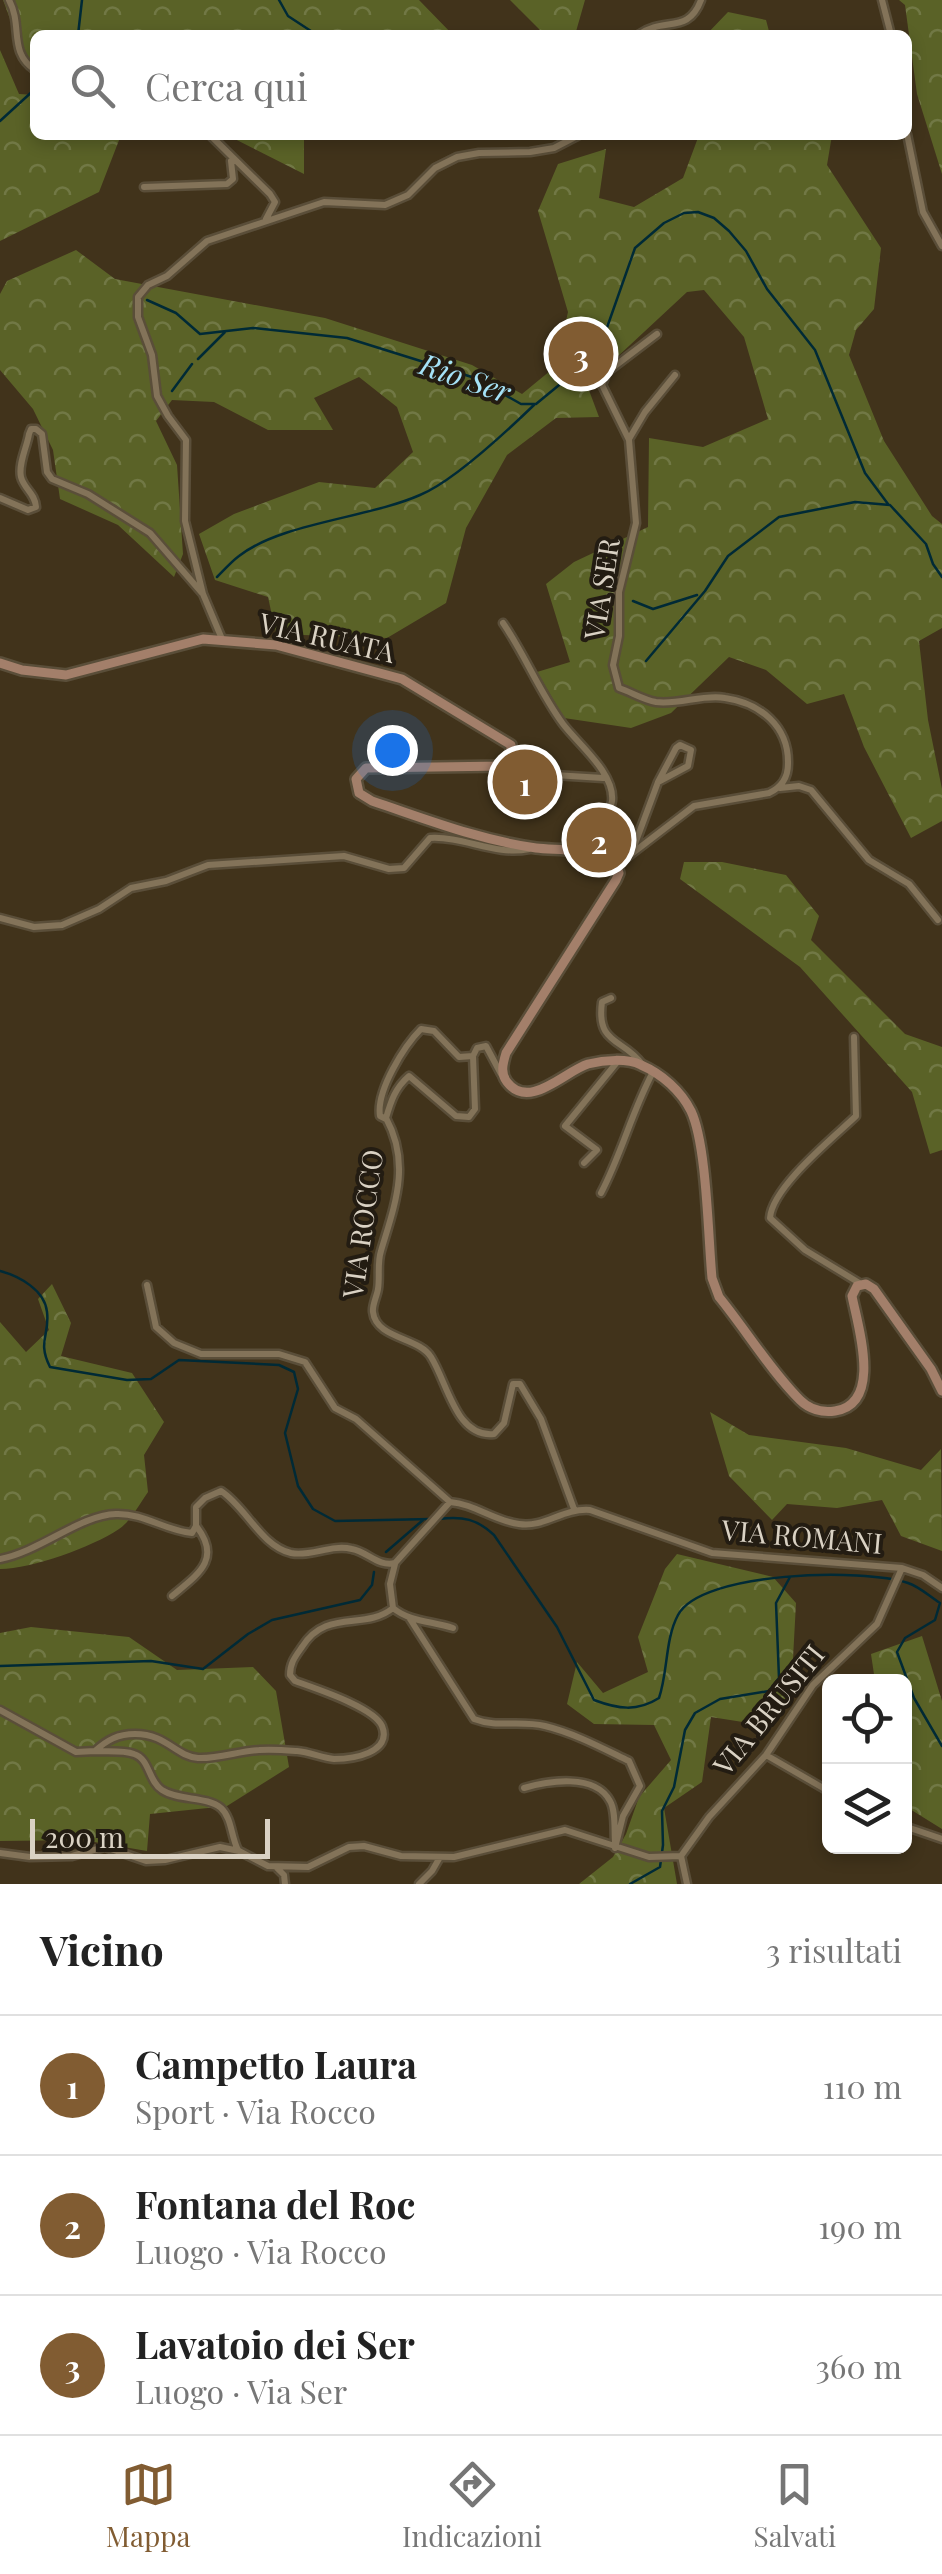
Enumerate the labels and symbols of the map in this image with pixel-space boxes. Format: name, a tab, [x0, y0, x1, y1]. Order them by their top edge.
pin: 3	[548, 316, 614, 392]
water label: Rio Ser	[414, 343, 518, 412]
street label: VIA SER	[574, 535, 627, 643]
street label: VIA RUATA	[255, 603, 399, 670]
your location	[367, 725, 418, 776]
pin: 1	[492, 744, 558, 820]
pin: 2	[566, 802, 632, 878]
street label: VIA ROCCO	[333, 1147, 390, 1302]
street label: VIA ROMANI	[719, 1510, 884, 1561]
street label: VIA BRUSITI	[703, 1636, 832, 1783]
scale bar	[30, 1814, 270, 1858]

